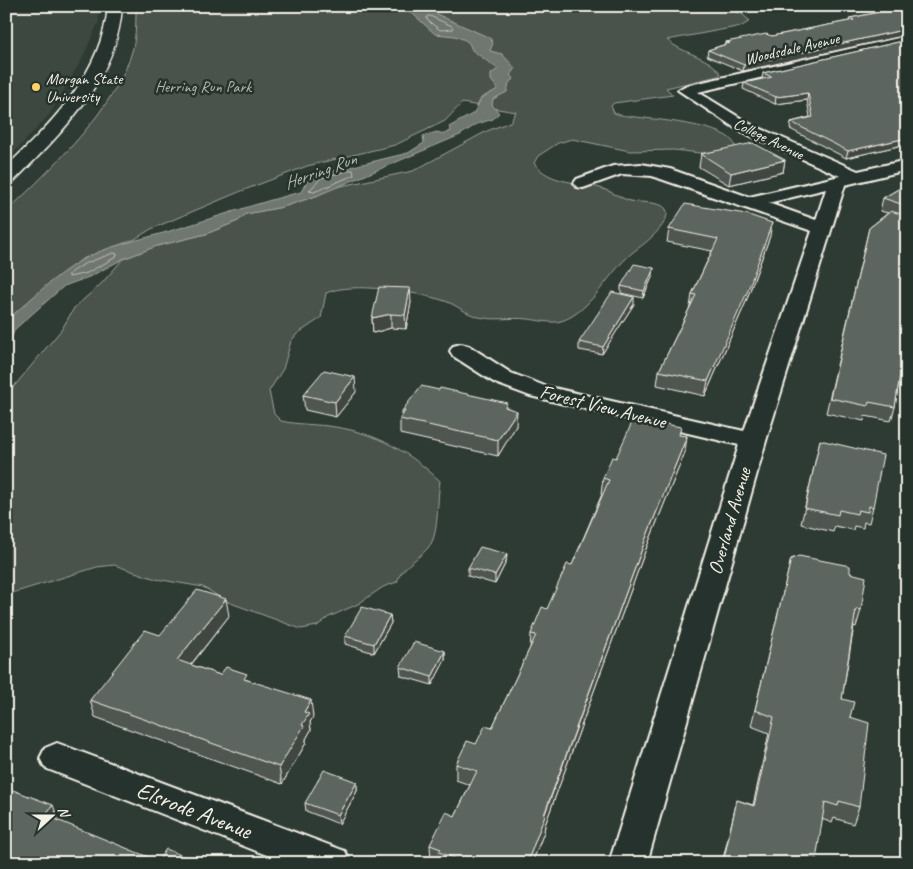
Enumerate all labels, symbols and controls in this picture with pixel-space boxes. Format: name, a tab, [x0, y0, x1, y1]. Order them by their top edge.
street label: Woodsdale Avenue	[743, 28, 843, 70]
place label: Morgan State University	[46, 69, 124, 107]
park label: Herring Run Park	[155, 77, 252, 97]
marker: Morgan State University	[30, 81, 42, 93]
street label: College Avenue	[730, 113, 808, 165]
water label: Herring Run	[281, 147, 361, 194]
street label: Forest View Avenue	[537, 379, 670, 435]
street label: Overland Avenue	[702, 463, 757, 577]
street label: Elsrode Avenue	[132, 774, 258, 846]
north arrow	[28, 792, 78, 842]
text: N	[54, 804, 74, 821]

